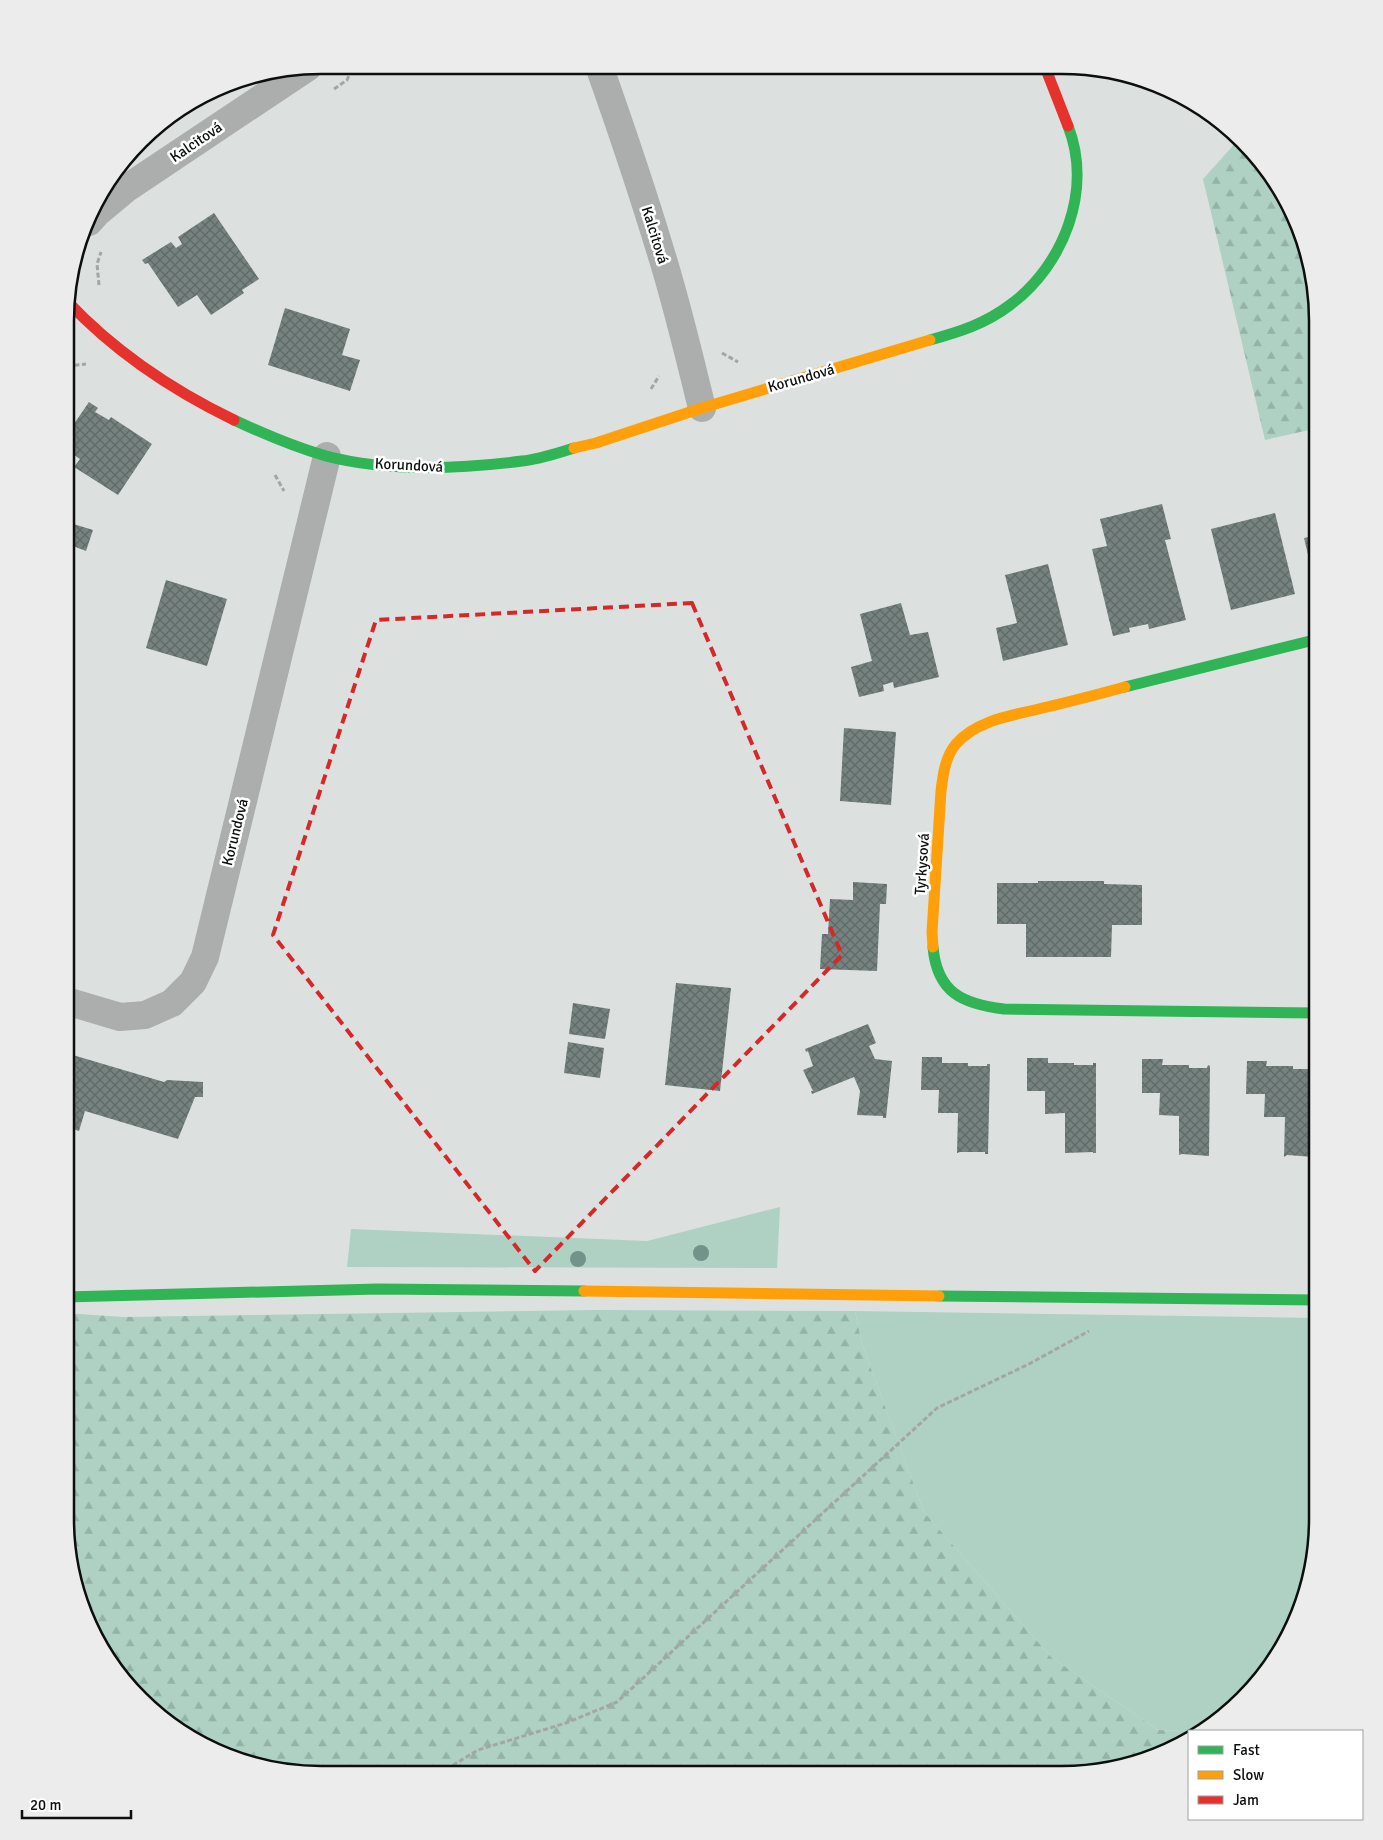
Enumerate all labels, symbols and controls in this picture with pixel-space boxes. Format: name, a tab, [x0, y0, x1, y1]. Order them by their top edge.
street label: Kalcitová	[166, 118, 226, 166]
street label: Kalcitová	[638, 204, 672, 266]
street label: Korundová	[766, 360, 836, 396]
street label: Korundová	[374, 454, 444, 476]
street label: Korundová	[218, 797, 252, 867]
street label: Tyrkysová	[911, 832, 933, 896]
legend	[1188, 1730, 1363, 1820]
text: Fast	[1233, 1741, 1260, 1759]
text: Slow	[1233, 1766, 1264, 1784]
scale bar	[22, 1788, 131, 1820]
text: Jam	[1233, 1791, 1259, 1809]
text: 20 m	[30, 1796, 61, 1814]

